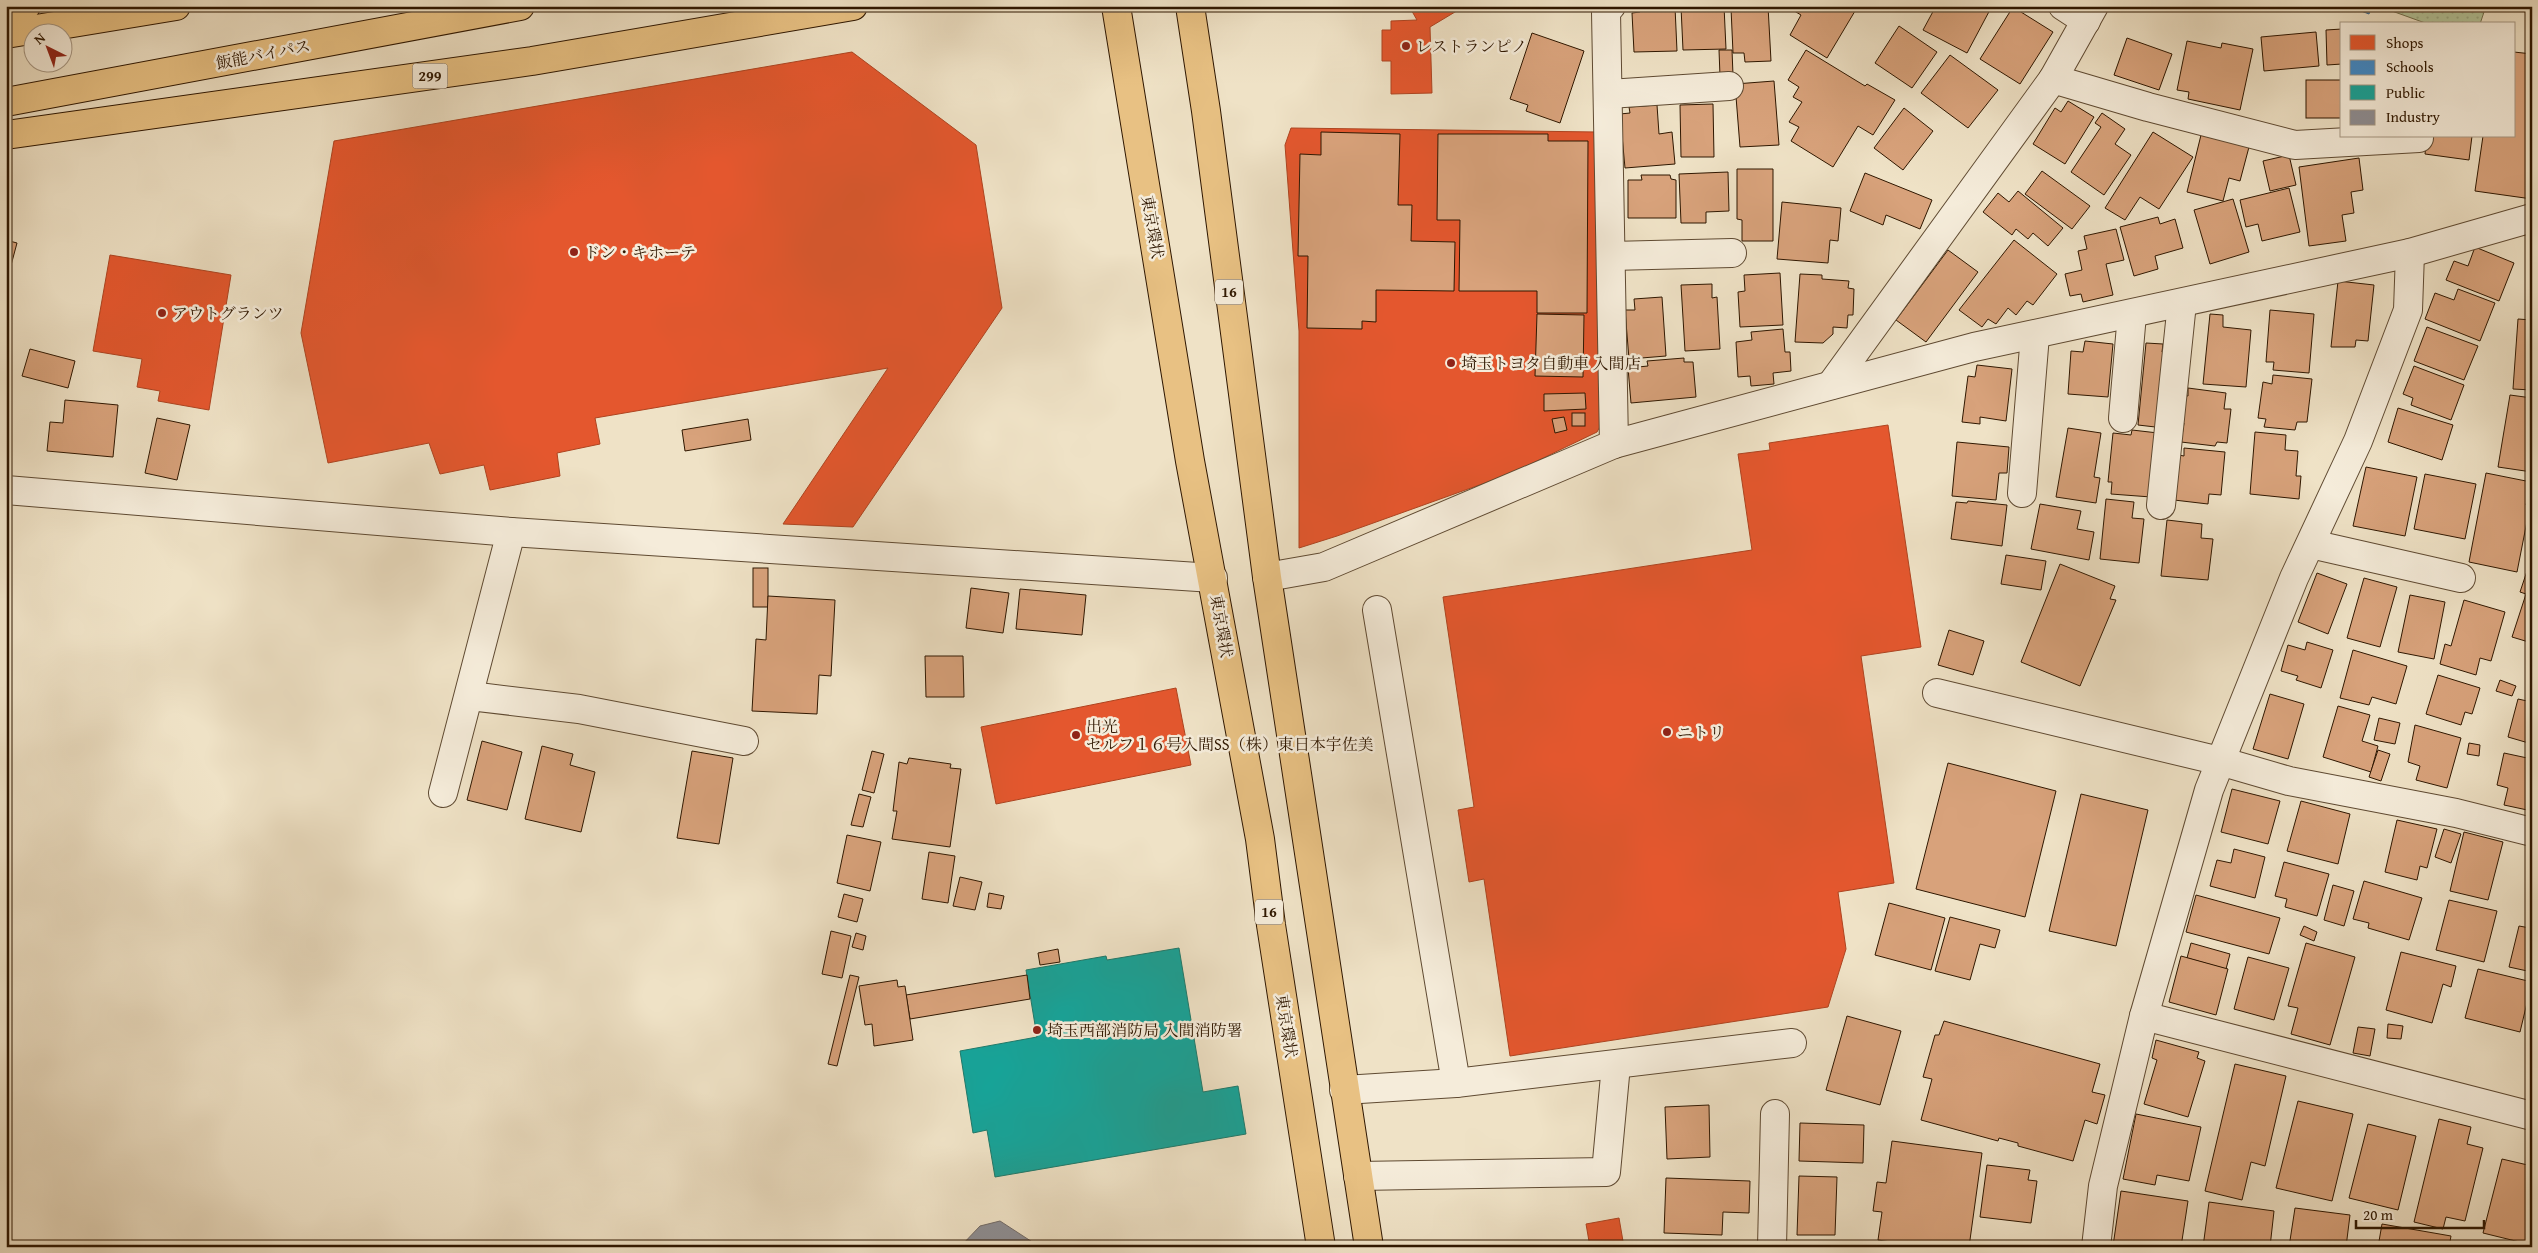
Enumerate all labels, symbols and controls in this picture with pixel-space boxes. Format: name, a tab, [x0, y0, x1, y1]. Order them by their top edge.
north arrow	[22, 22, 72, 72]
legend	[2340, 22, 2516, 138]
text: N	[29, 27, 50, 49]
text: Shops	[2386, 32, 2423, 53]
street label: 飯能バイパス	[214, 33, 312, 75]
place label: レストランピノ	[1416, 34, 1527, 58]
marker: レストランピノ	[1400, 40, 1412, 52]
text: Schools	[2386, 56, 2434, 77]
road number: 299	[412, 64, 448, 88]
text: Public	[2386, 82, 2425, 103]
text: Industry	[2386, 106, 2441, 127]
street label: 東京環状	[1136, 193, 1170, 261]
place label: ドン・キホーテ	[584, 240, 696, 264]
marker: ドン・キホーテ	[568, 246, 580, 258]
road number: 16	[1215, 280, 1243, 304]
place label: アウトグランツ	[172, 301, 284, 325]
marker: アウトグランツ	[156, 307, 168, 319]
place label: 埼玉トヨタ自動車 入間店	[1461, 351, 1641, 375]
marker: 埼玉トヨタ自動車 入間店	[1445, 357, 1457, 369]
street label: 東京環状	[1205, 592, 1239, 660]
place label: 出光 セルフ１６号入間SS（株）東日本宇佐美	[1086, 714, 1374, 756]
place label: ニトリ	[1677, 720, 1725, 744]
marker: ニトリ	[1661, 726, 1673, 738]
marker: 出光 セルフ１６号入間SS（株）東日本宇佐美	[1070, 729, 1082, 741]
road number: 16	[1255, 900, 1283, 924]
street label: 東京環状	[1270, 993, 1304, 1059]
place label: 埼玉西部消防局 入間消防署	[1047, 1018, 1243, 1042]
marker: 埼玉西部消防局 入間消防署	[1031, 1024, 1043, 1036]
scale bar	[2356, 1198, 2483, 1230]
text: 20 m	[2363, 1204, 2394, 1225]

